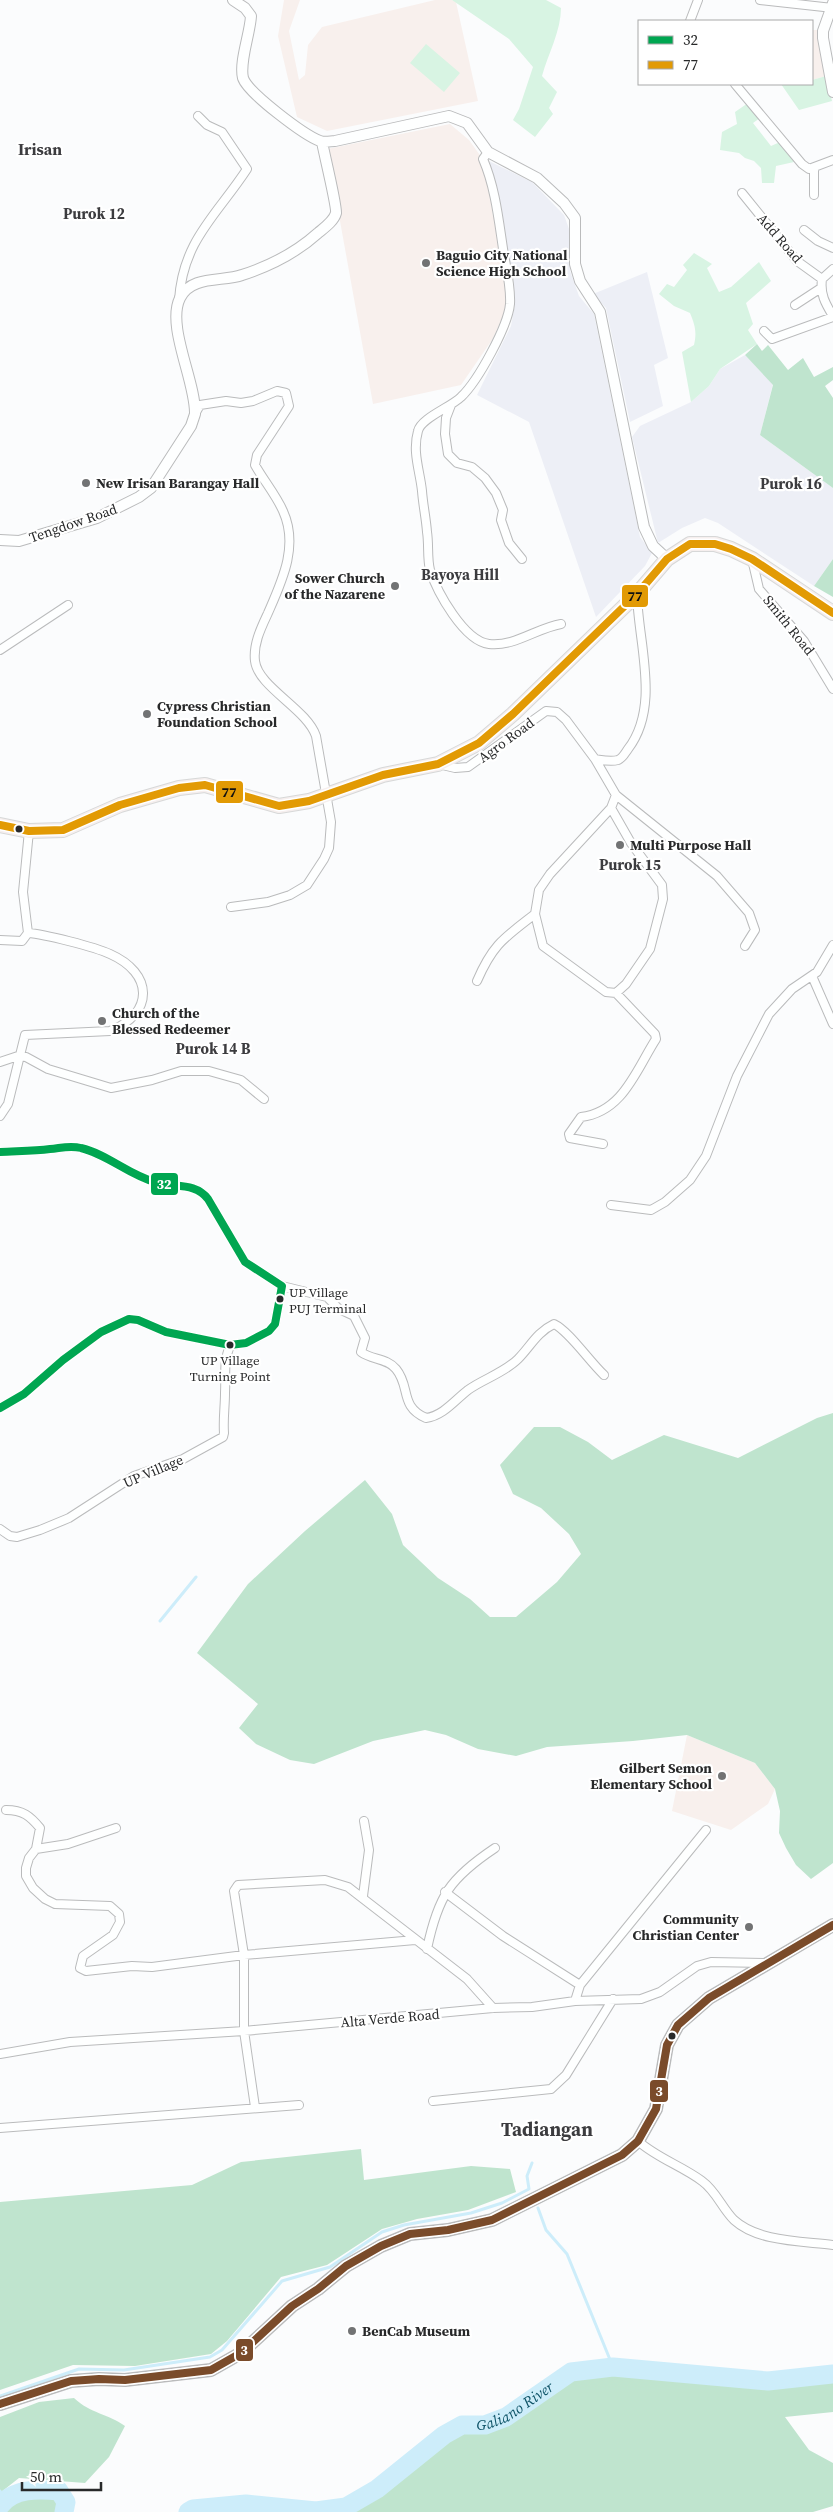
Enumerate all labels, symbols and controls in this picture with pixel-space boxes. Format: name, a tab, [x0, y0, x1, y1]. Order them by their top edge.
legend	[638, 20, 813, 85]
text: 32	[683, 29, 698, 50]
text: 77	[683, 54, 698, 75]
district label: Irisan	[18, 138, 62, 160]
district label: Purok 12	[63, 203, 125, 224]
street label: Add Road	[753, 209, 807, 267]
place label: Baguio City National Science High School	[436, 245, 568, 281]
marker: Baguio City National Science High School	[420, 257, 432, 269]
place label: New Irisan Barangay Hall	[96, 473, 260, 493]
district label: Purok 16	[760, 473, 822, 494]
marker: New Irisan Barangay Hall	[80, 477, 92, 489]
street label: Tengdow Road	[26, 499, 120, 547]
district label: Bayoya Hill	[421, 564, 499, 585]
place label: Sower Church of the Nazarene	[285, 568, 385, 604]
marker: Sower Church of the Nazarene	[389, 580, 401, 592]
line badge: 77	[621, 584, 649, 608]
text: 77	[627, 586, 643, 606]
street label: Smith Road	[759, 591, 819, 659]
place label: Cypress Christian Foundation School	[157, 696, 278, 732]
marker: Cypress Christian Foundation School	[141, 708, 153, 720]
street label: Agro Road	[474, 713, 538, 767]
line badge: 77	[215, 780, 244, 804]
text: 77	[221, 782, 237, 802]
unlabelled marker	[14, 824, 24, 834]
place label: Multi Purpose Hall	[630, 835, 752, 855]
marker: Multi Purpose Hall	[614, 839, 626, 851]
district label: Purok 15	[599, 854, 661, 875]
place label: Church of the Blessed Redeemer	[112, 1003, 231, 1039]
marker: Church of the Blessed Redeemer	[96, 1015, 108, 1027]
district label: Purok 14 B	[176, 1038, 251, 1059]
line badge: 32	[150, 1172, 179, 1196]
text: 32	[156, 1174, 172, 1194]
place label: UP Village PUJ Terminal	[289, 1284, 366, 1317]
marker: UP Village PUJ Terminal	[275, 1294, 285, 1304]
marker: UP Village Turning Point	[225, 1340, 235, 1350]
place label: UP Village Turning Point	[190, 1352, 271, 1385]
street label: UP Village	[120, 1449, 186, 1493]
place label: Gilbert Semon Elementary School	[590, 1758, 712, 1794]
marker: Gilbert Semon Elementary School	[716, 1770, 728, 1782]
place label: Community Christian Center	[633, 1909, 740, 1945]
marker: Community Christian Center	[743, 1921, 755, 1933]
street label: Alta Verde Road	[340, 2004, 440, 2032]
unlabelled marker	[667, 2031, 677, 2041]
line badge: 3	[649, 2079, 669, 2103]
text: 3	[655, 2081, 663, 2101]
district label: Tadiangan	[501, 2116, 593, 2142]
place label: BenCab Museum	[362, 2321, 470, 2341]
marker: BenCab Museum	[346, 2325, 358, 2337]
line badge: 3	[235, 2338, 254, 2362]
text: 3	[240, 2340, 248, 2360]
water label: Galiano River	[476, 2376, 558, 2435]
scale bar	[22, 2460, 101, 2492]
text: 50 m	[30, 2466, 62, 2487]

